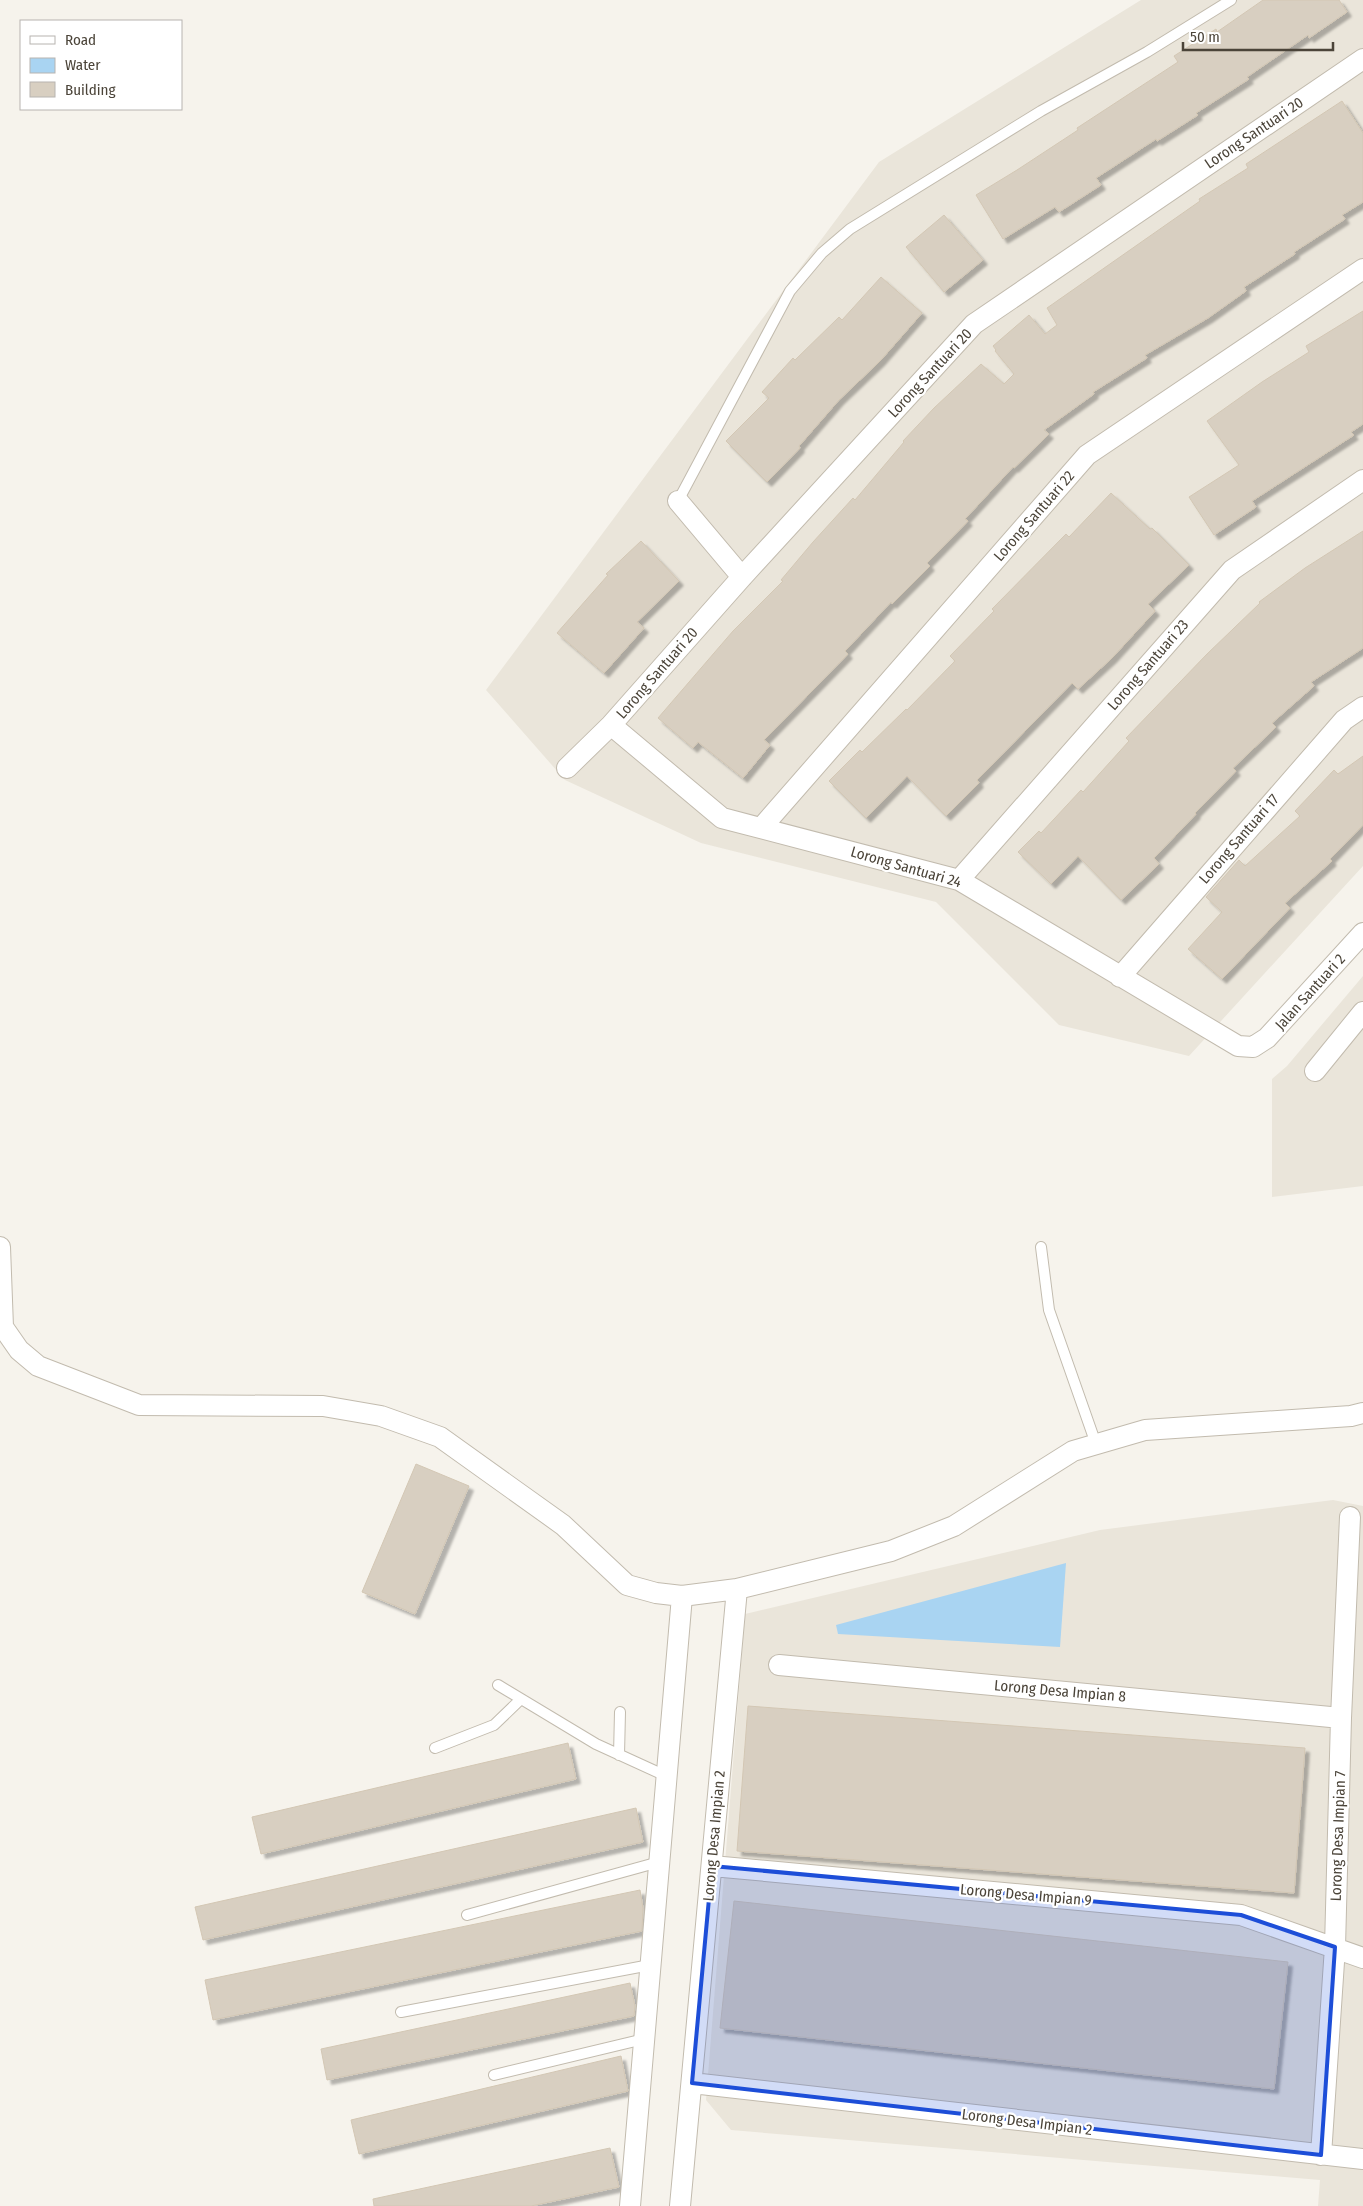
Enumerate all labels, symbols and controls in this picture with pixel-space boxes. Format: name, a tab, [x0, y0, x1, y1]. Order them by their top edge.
legend	[20, 20, 182, 110]
scale bar	[1183, 20, 1333, 52]
text: 50 m	[1190, 28, 1220, 46]
text: Road	[65, 31, 96, 49]
text: Water	[65, 56, 101, 74]
text: Building	[65, 81, 116, 99]
street label: Lorong Santuari 20	[1201, 93, 1307, 173]
street label: Lorong Santuari 20	[884, 325, 976, 421]
street label: Lorong Santuari 22	[990, 467, 1078, 565]
street label: Lorong Santuari 23	[1104, 616, 1192, 714]
street label: Lorong Santuari 20	[612, 624, 702, 722]
street label: Lorong Santuari 17	[1195, 791, 1283, 887]
street label: Lorong Santuari 24	[849, 843, 963, 891]
street label: Jalan Santuari 2	[1271, 950, 1349, 1034]
street label: Lorong Desa Impian 8	[993, 1676, 1127, 1706]
street label: Lorong Desa Impian 2	[699, 1769, 729, 1902]
street label: Lorong Desa Impian 7	[1327, 1770, 1349, 1902]
street label: Lorong Desa Impian 9	[959, 1880, 1093, 1910]
street label: Lorong Desa Impian 2	[961, 2105, 1094, 2139]

